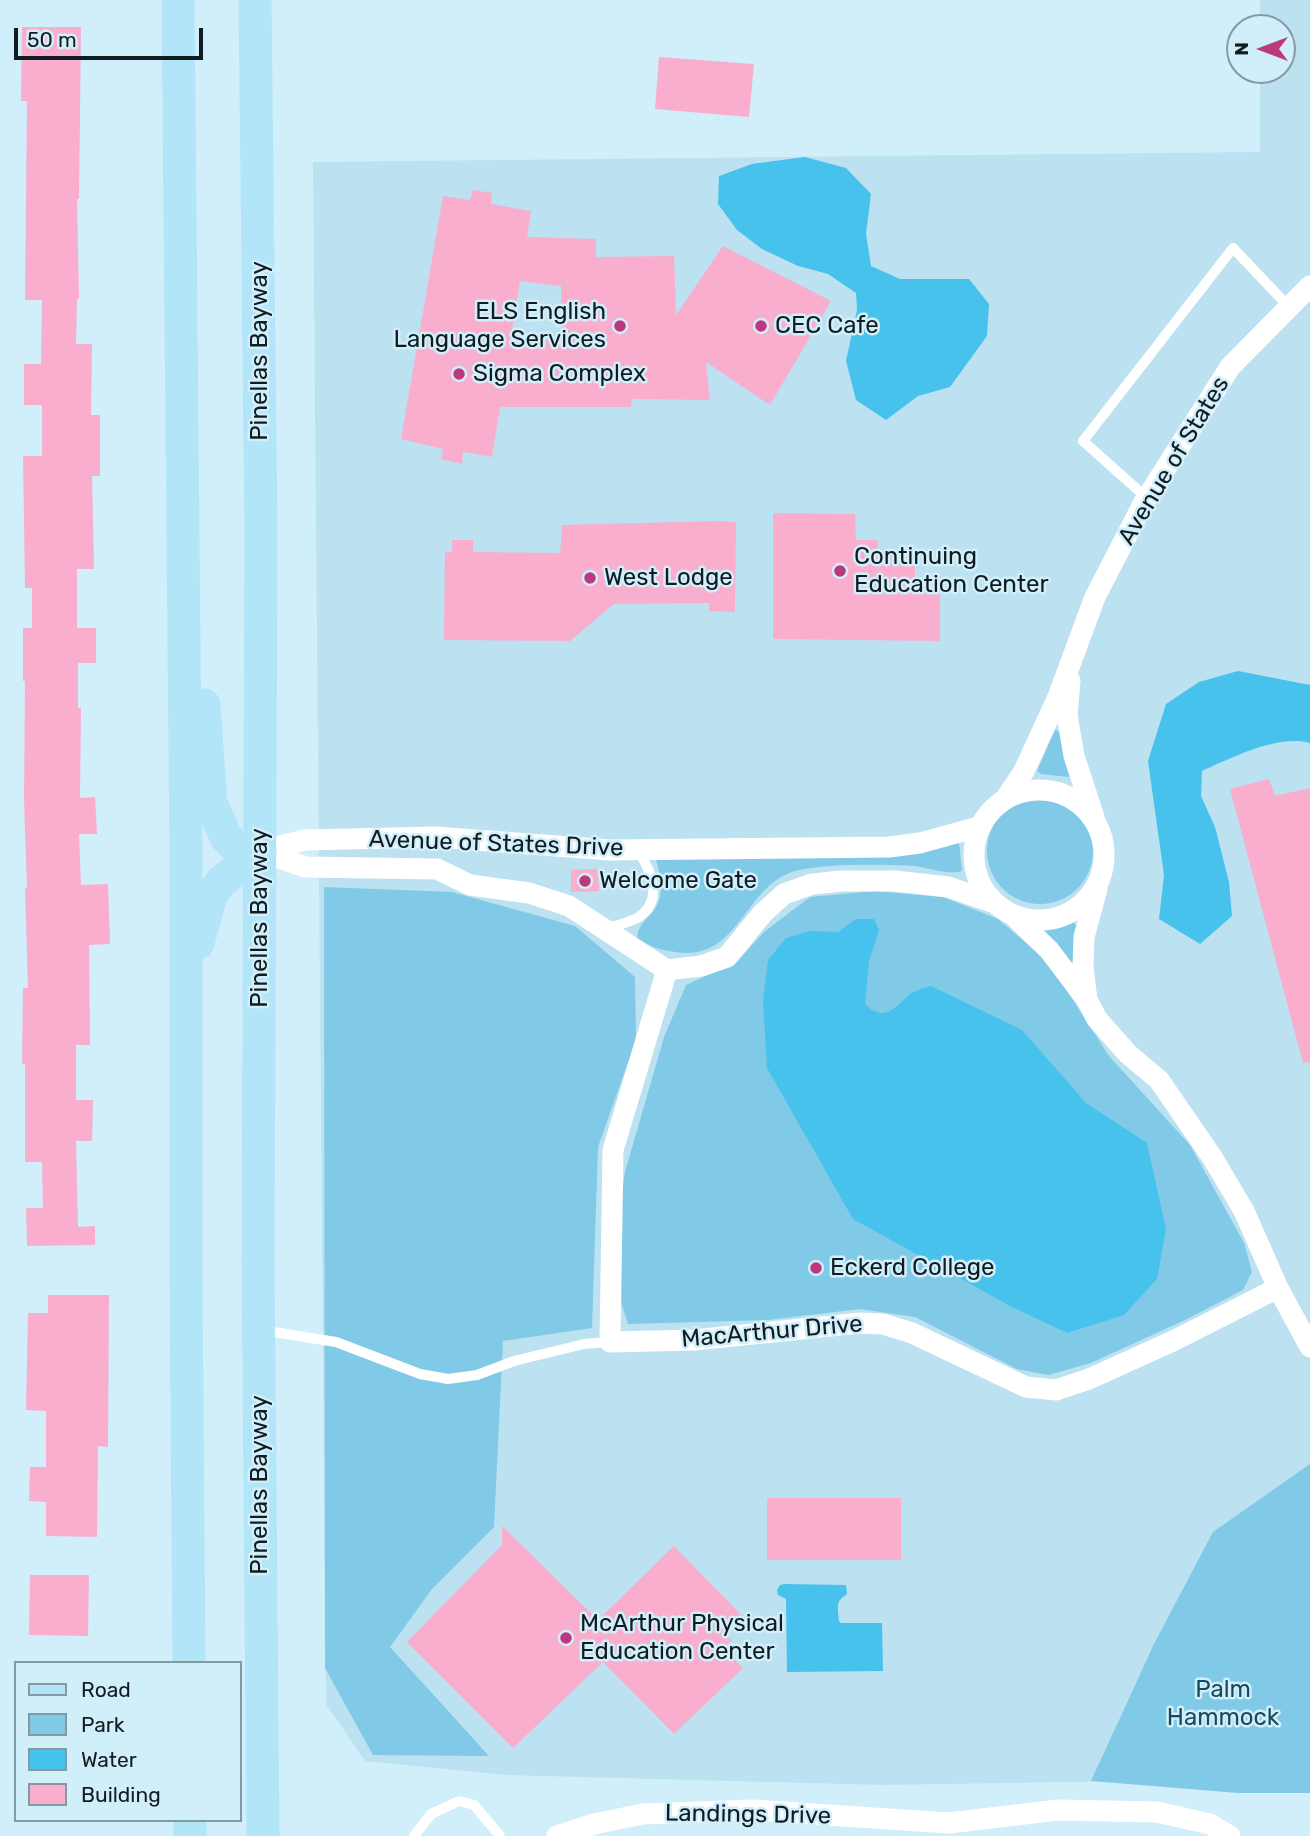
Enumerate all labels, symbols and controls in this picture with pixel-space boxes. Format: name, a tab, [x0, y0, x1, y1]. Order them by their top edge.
scale bar	[18, 14, 206, 58]
north arrow	[1226, 14, 1296, 84]
text: 50 m	[27, 27, 77, 52]
text: N	[1230, 42, 1253, 56]
street label: Pinellas Bayway	[246, 261, 274, 441]
place label: ELS English Language Services	[394, 298, 606, 354]
place label: CEC Cafe	[775, 312, 879, 340]
marker: ELS English Language Services	[612, 318, 628, 334]
marker: CEC Cafe	[753, 318, 769, 334]
place label: Sigma Complex	[473, 360, 646, 388]
marker: Sigma Complex	[451, 366, 467, 382]
street label: Avenue of States	[1112, 372, 1236, 550]
place label: Continuing Education Center	[854, 543, 1049, 599]
marker: Continuing Education Center	[832, 563, 848, 579]
place label: West Lodge	[604, 564, 733, 592]
marker: West Lodge	[582, 570, 598, 586]
street label: Avenue of States Drive	[368, 825, 624, 863]
street label: Pinellas Bayway	[246, 828, 274, 1008]
place label: Welcome Gate	[599, 867, 757, 895]
marker: Welcome Gate	[577, 873, 593, 889]
place label: Eckerd College	[830, 1254, 995, 1282]
marker: Eckerd College	[808, 1260, 824, 1276]
street label: MacArthur Drive	[680, 1310, 864, 1354]
street label: Pinellas Bayway	[246, 1395, 274, 1575]
place label: McArthur Physical Education Center	[580, 1610, 784, 1666]
marker: McArthur Physical Education Center	[558, 1630, 574, 1646]
legend	[14, 1661, 242, 1822]
park label: Palm Hammock	[1167, 1676, 1279, 1732]
text: Road	[81, 1677, 131, 1702]
text: Park	[81, 1712, 125, 1737]
text: Water	[81, 1747, 137, 1772]
text: Building	[81, 1782, 161, 1807]
street label: Landings Drive	[665, 1799, 831, 1831]

